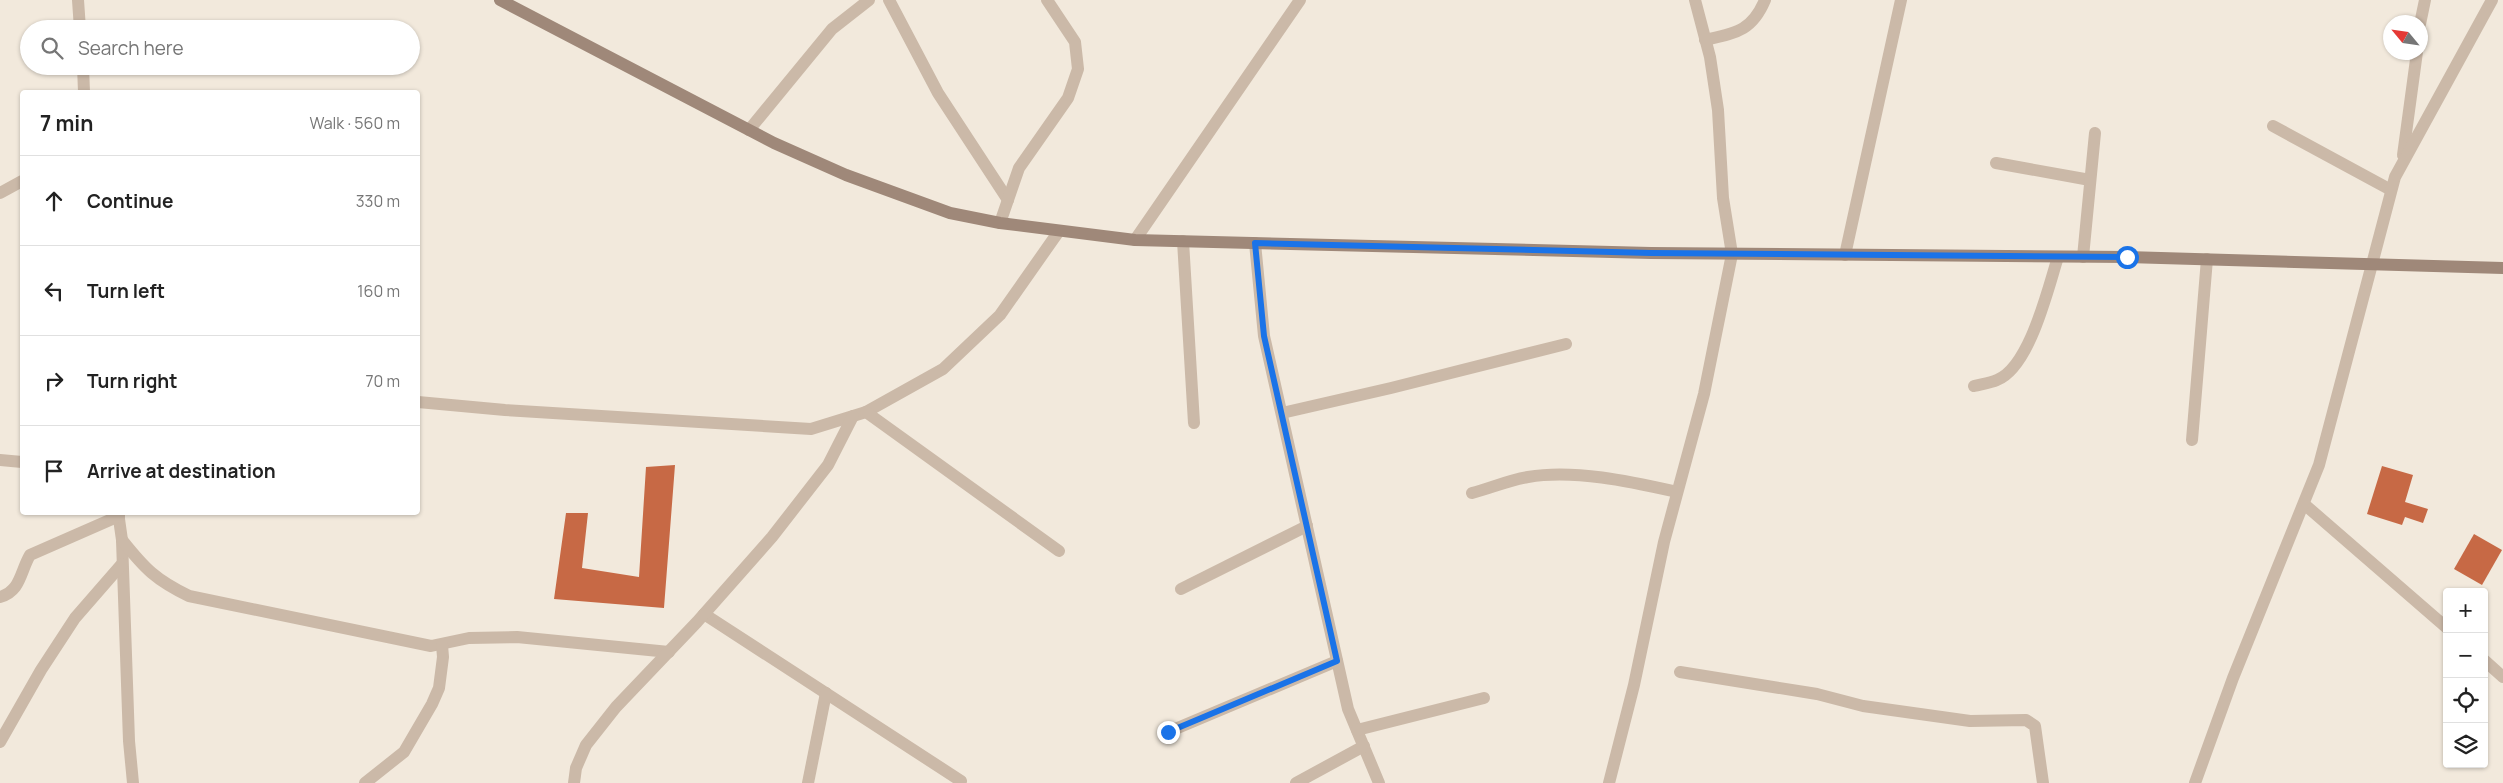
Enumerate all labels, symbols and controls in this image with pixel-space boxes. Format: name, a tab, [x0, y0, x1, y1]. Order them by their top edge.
north arrow	[2383, 15, 2428, 60]
search box	[20, 20, 420, 75]
icon: search	[38, 34, 66, 62]
text: Search here	[78, 35, 184, 61]
text: 7 min	[40, 109, 93, 137]
text: Walk · 560 m	[309, 112, 400, 134]
icon: ahead	[40, 187, 68, 215]
text: Continue	[87, 188, 173, 214]
text: 330 m	[356, 190, 400, 212]
route start	[2116, 246, 2139, 269]
icon: left	[40, 277, 68, 305]
text: Turn left	[87, 278, 165, 304]
text: 160 m	[357, 280, 400, 302]
icon: right	[40, 367, 68, 395]
text: Turn right	[87, 368, 177, 394]
text: 70 m	[365, 370, 400, 392]
icon: arrive	[40, 457, 68, 485]
text: Arrive at destination	[87, 458, 276, 484]
map controls	[2443, 588, 2488, 768]
button: +	[2443, 588, 2488, 633]
button: −	[2443, 633, 2488, 678]
button: locate	[2443, 678, 2488, 723]
route end	[1157, 721, 1180, 744]
button: layers	[2443, 723, 2488, 768]

